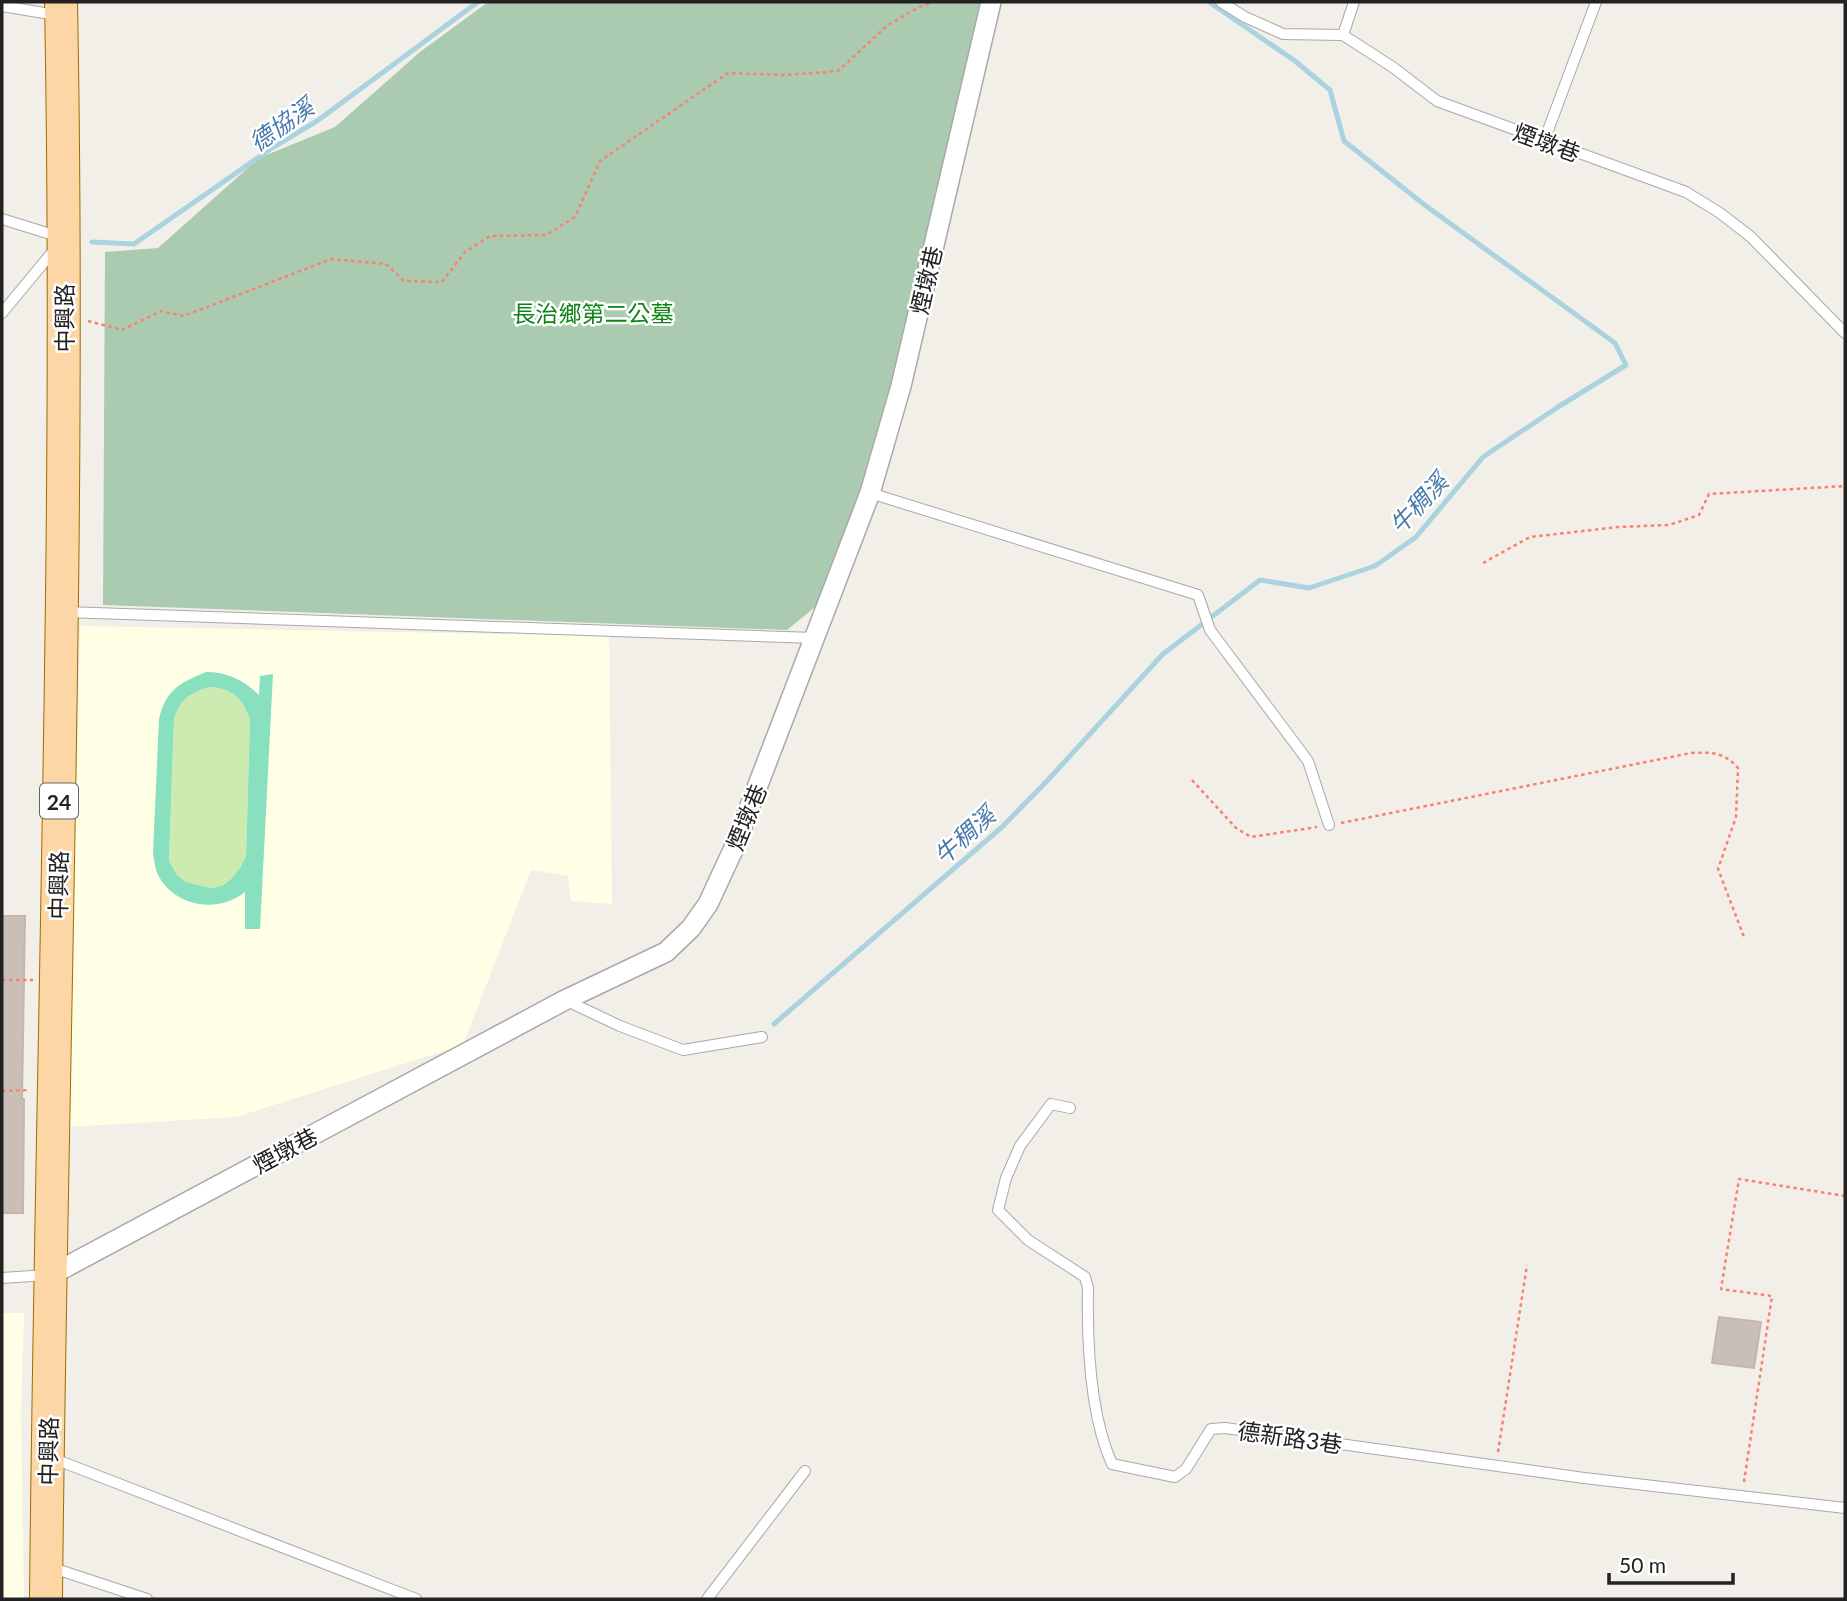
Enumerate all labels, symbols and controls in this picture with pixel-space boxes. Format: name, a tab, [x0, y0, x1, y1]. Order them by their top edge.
water label: 德協溪	[243, 90, 321, 157]
street label: 煙墩巷	[1510, 117, 1584, 167]
street label: 煙墩巷	[905, 243, 947, 317]
street label: 中興路	[50, 284, 78, 353]
park label: 長治鄉第二公墓	[513, 299, 674, 327]
water label: 牛稠溪	[1383, 465, 1455, 539]
street label: 煙墩巷	[720, 780, 772, 854]
road number: 24	[40, 784, 78, 818]
water label: 牛稠溪	[928, 798, 1003, 870]
street label: 中興路	[43, 850, 73, 920]
street label: 煙墩巷	[248, 1121, 322, 1179]
street label: 中興路	[33, 1416, 63, 1486]
street label: 德新路3巷	[1236, 1416, 1344, 1458]
scale bar	[1609, 1542, 1733, 1586]
text: 50 m	[1619, 1552, 1666, 1577]

